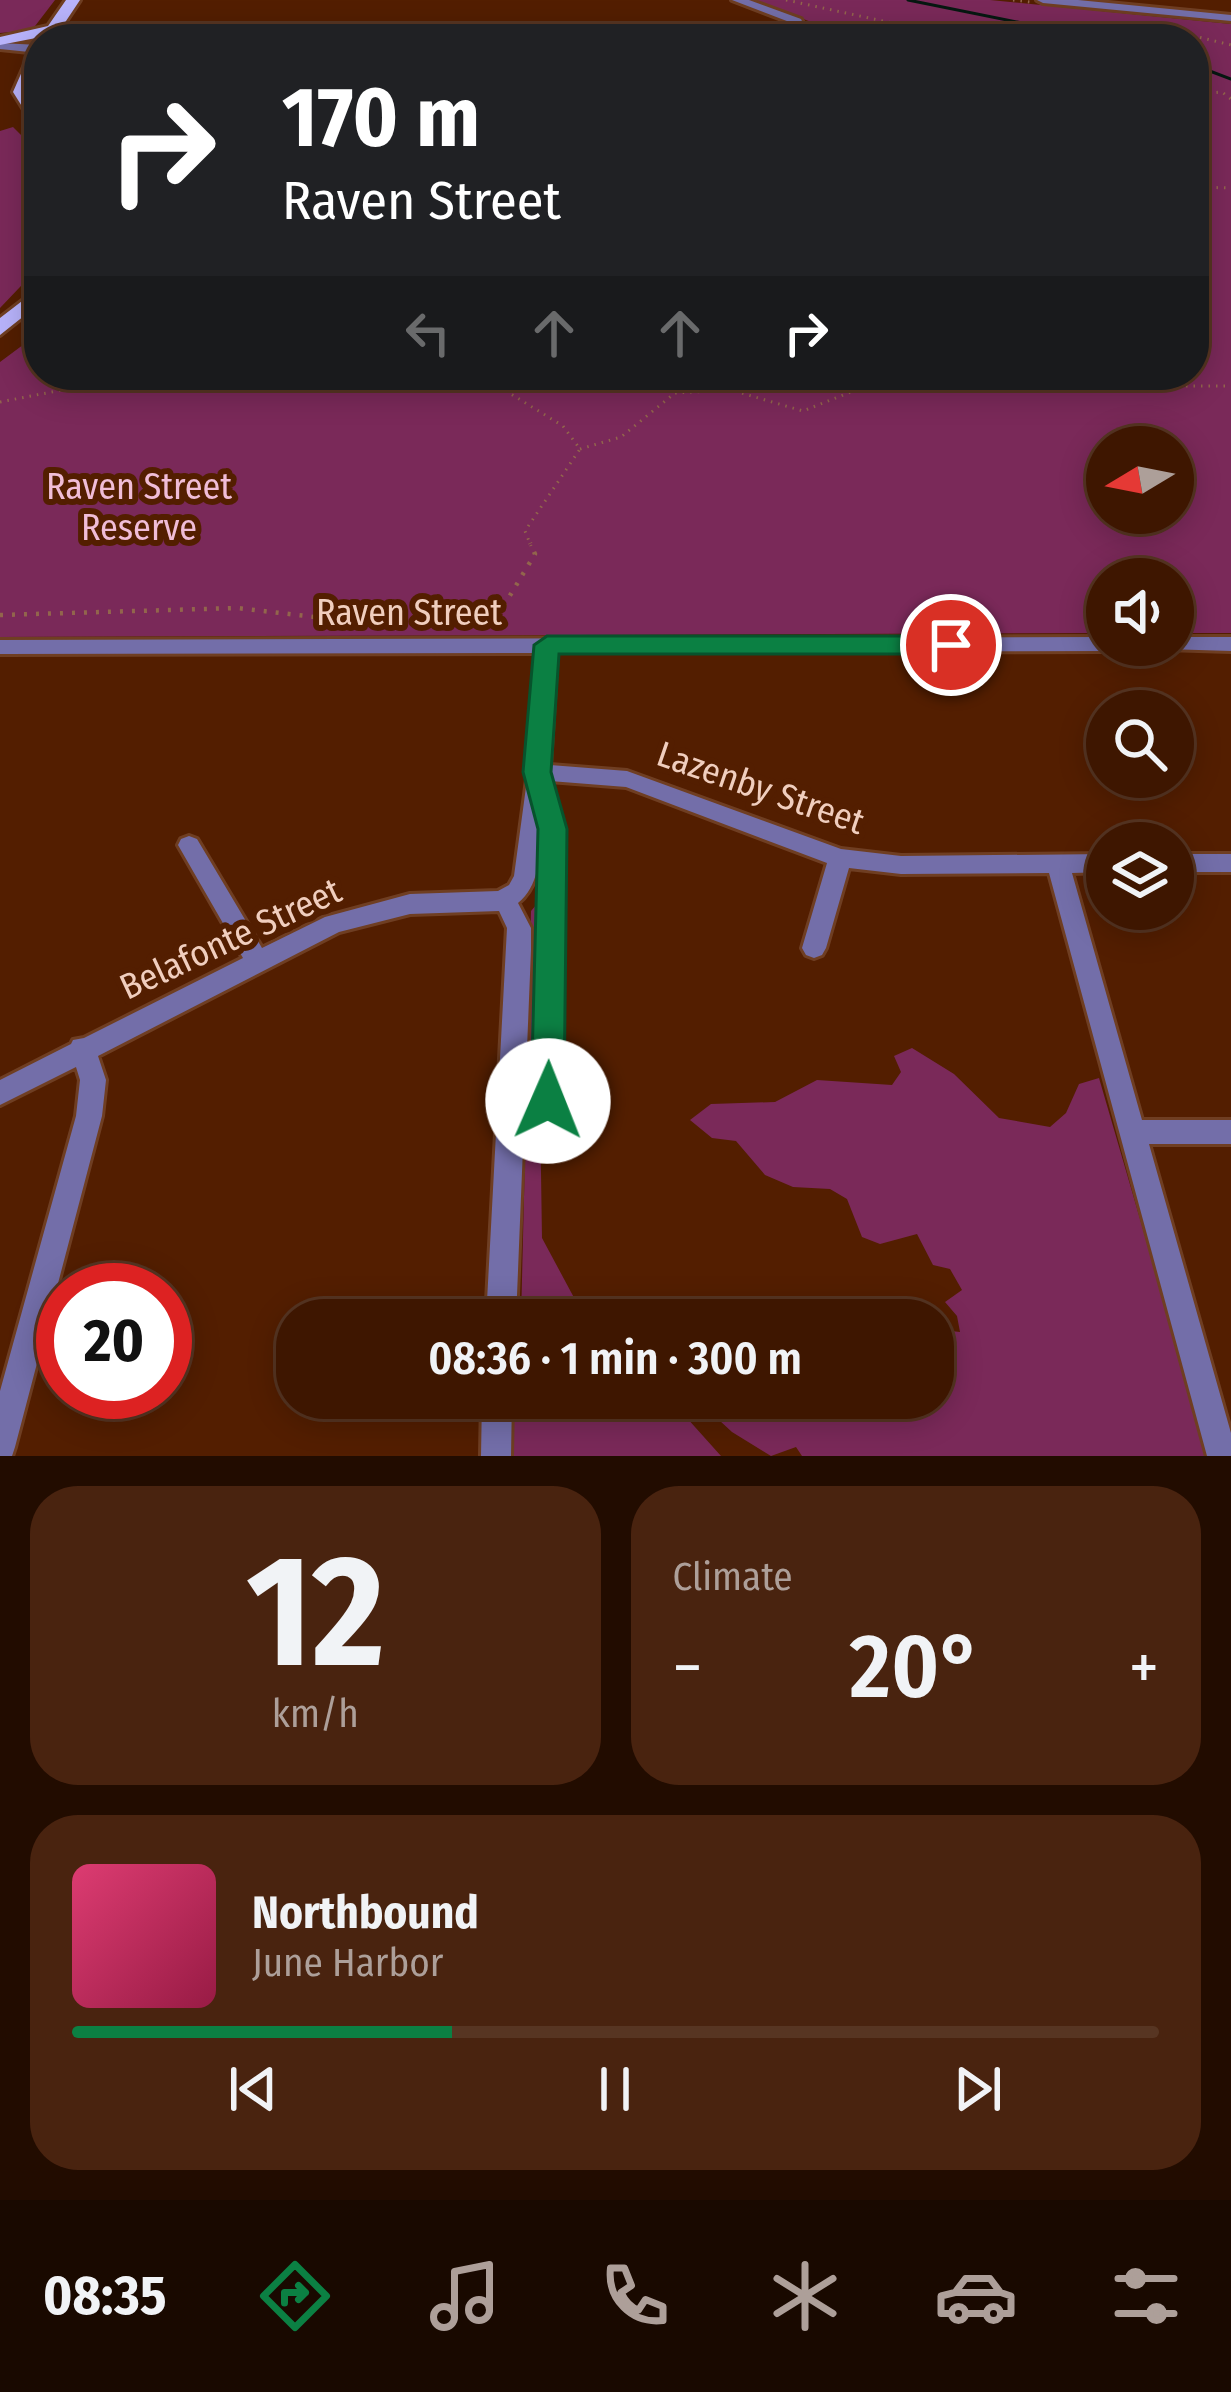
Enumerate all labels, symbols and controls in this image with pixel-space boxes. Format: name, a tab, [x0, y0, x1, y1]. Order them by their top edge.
text: 170 m	[282, 67, 480, 168]
icon: right	[84, 72, 240, 228]
text: Raven Street	[282, 169, 561, 233]
icon: left	[395, 300, 461, 366]
icon: ahead	[521, 300, 587, 366]
icon: ahead	[647, 300, 713, 366]
icon: right	[773, 300, 839, 366]
north arrow	[1086, 426, 1194, 534]
map controls	[1086, 426, 1194, 930]
park label: Raven Street Reserve	[46, 465, 232, 550]
button: sound	[1086, 558, 1194, 666]
street label: Raven Street	[316, 591, 502, 635]
pin	[900, 594, 1002, 696]
icon: arrive	[918, 612, 984, 678]
button: search	[1086, 690, 1194, 798]
street label: Lazenby Street	[651, 732, 870, 844]
button: layers	[1086, 822, 1194, 930]
street label: Belafonte Street	[113, 868, 348, 1009]
position arrow	[485, 1038, 611, 1164]
speed limit sign: 20	[36, 1263, 192, 1419]
text: 08:36 · 1 min · 300 m	[428, 1332, 802, 1386]
text: 12	[246, 1519, 384, 1706]
text: Climate	[673, 1554, 793, 1600]
text: 20°	[850, 1613, 982, 1721]
text: −	[673, 1628, 702, 1707]
text: +	[1129, 1628, 1159, 1707]
text: km/h	[272, 1691, 359, 1737]
text: Northbound	[252, 1886, 479, 1940]
text: June Harbor	[252, 1940, 443, 1986]
icon: previous	[220, 2056, 286, 2122]
icon: pause	[582, 2056, 648, 2122]
icon: next	[945, 2056, 1011, 2122]
icon: directions	[253, 2254, 337, 2338]
icon: music	[423, 2254, 507, 2338]
icon: phone	[593, 2254, 677, 2338]
icon: climate	[763, 2254, 847, 2338]
icon: car	[934, 2254, 1018, 2338]
icon: filters	[1104, 2254, 1188, 2338]
text: 08:35	[43, 2264, 166, 2328]

